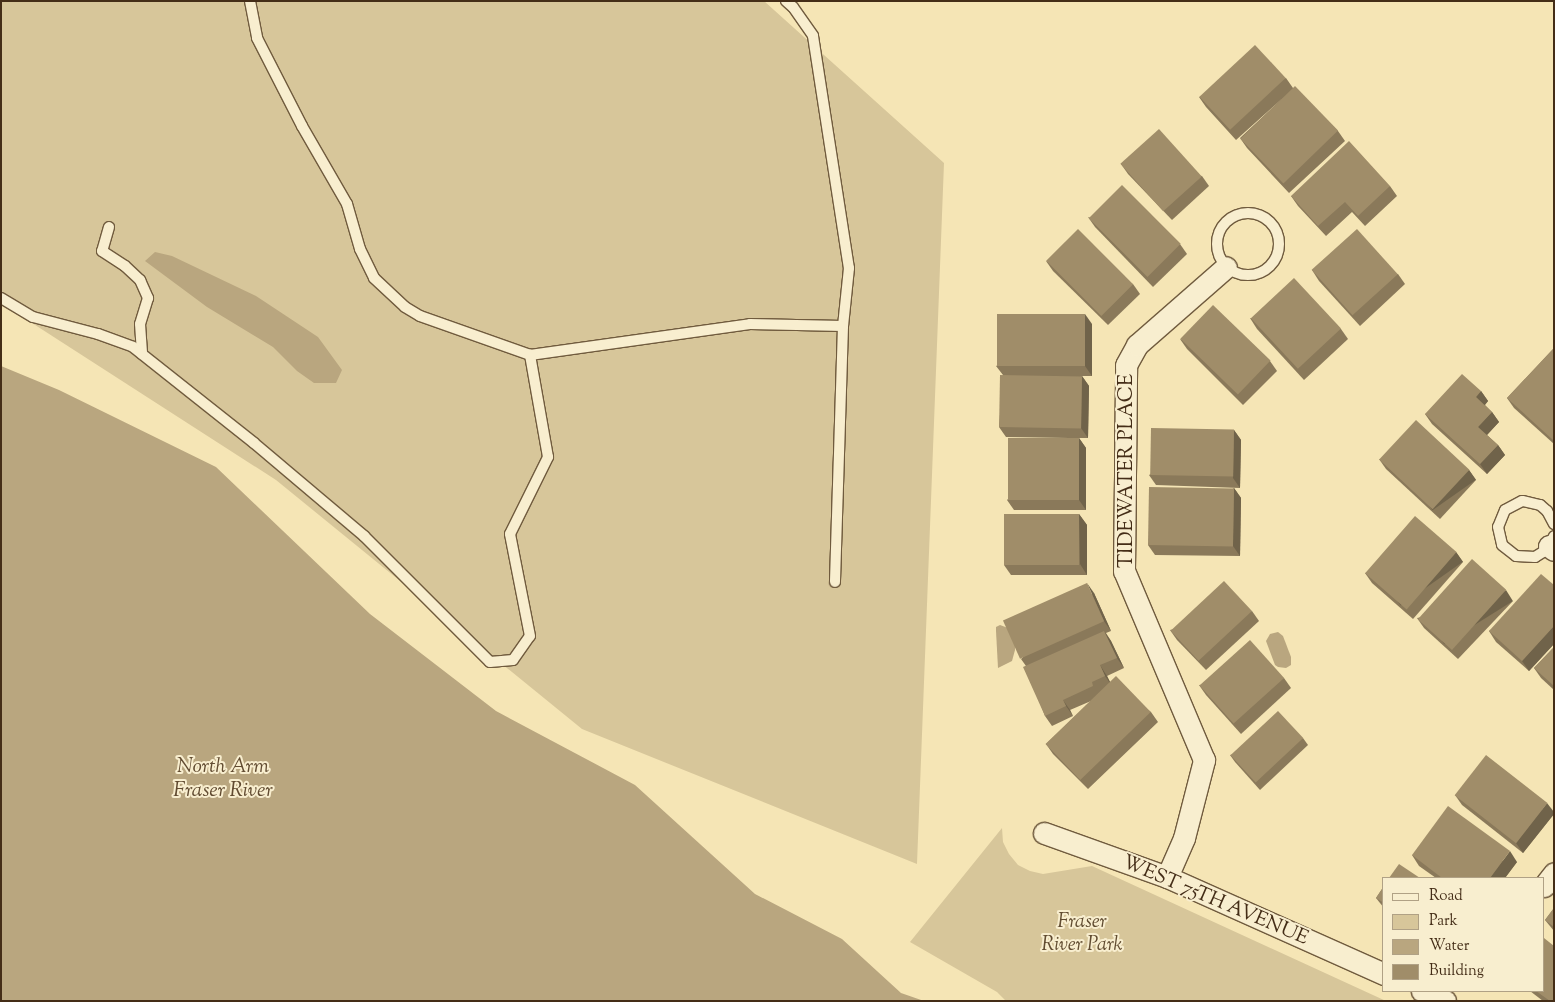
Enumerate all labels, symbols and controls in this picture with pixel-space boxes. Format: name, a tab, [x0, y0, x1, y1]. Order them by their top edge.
street label: TIDEWATER PLACE	[1115, 374, 1139, 568]
water label: North Arm Fraser River	[173, 754, 273, 804]
street label: WEST 75TH AVENUE	[1118, 851, 1312, 951]
legend	[1382, 877, 1545, 992]
text: Road	[1429, 886, 1463, 907]
park label: Fraser River Park	[1041, 911, 1123, 958]
text: Park	[1429, 911, 1458, 932]
text: Water	[1429, 936, 1469, 957]
text: Building	[1429, 961, 1484, 982]

